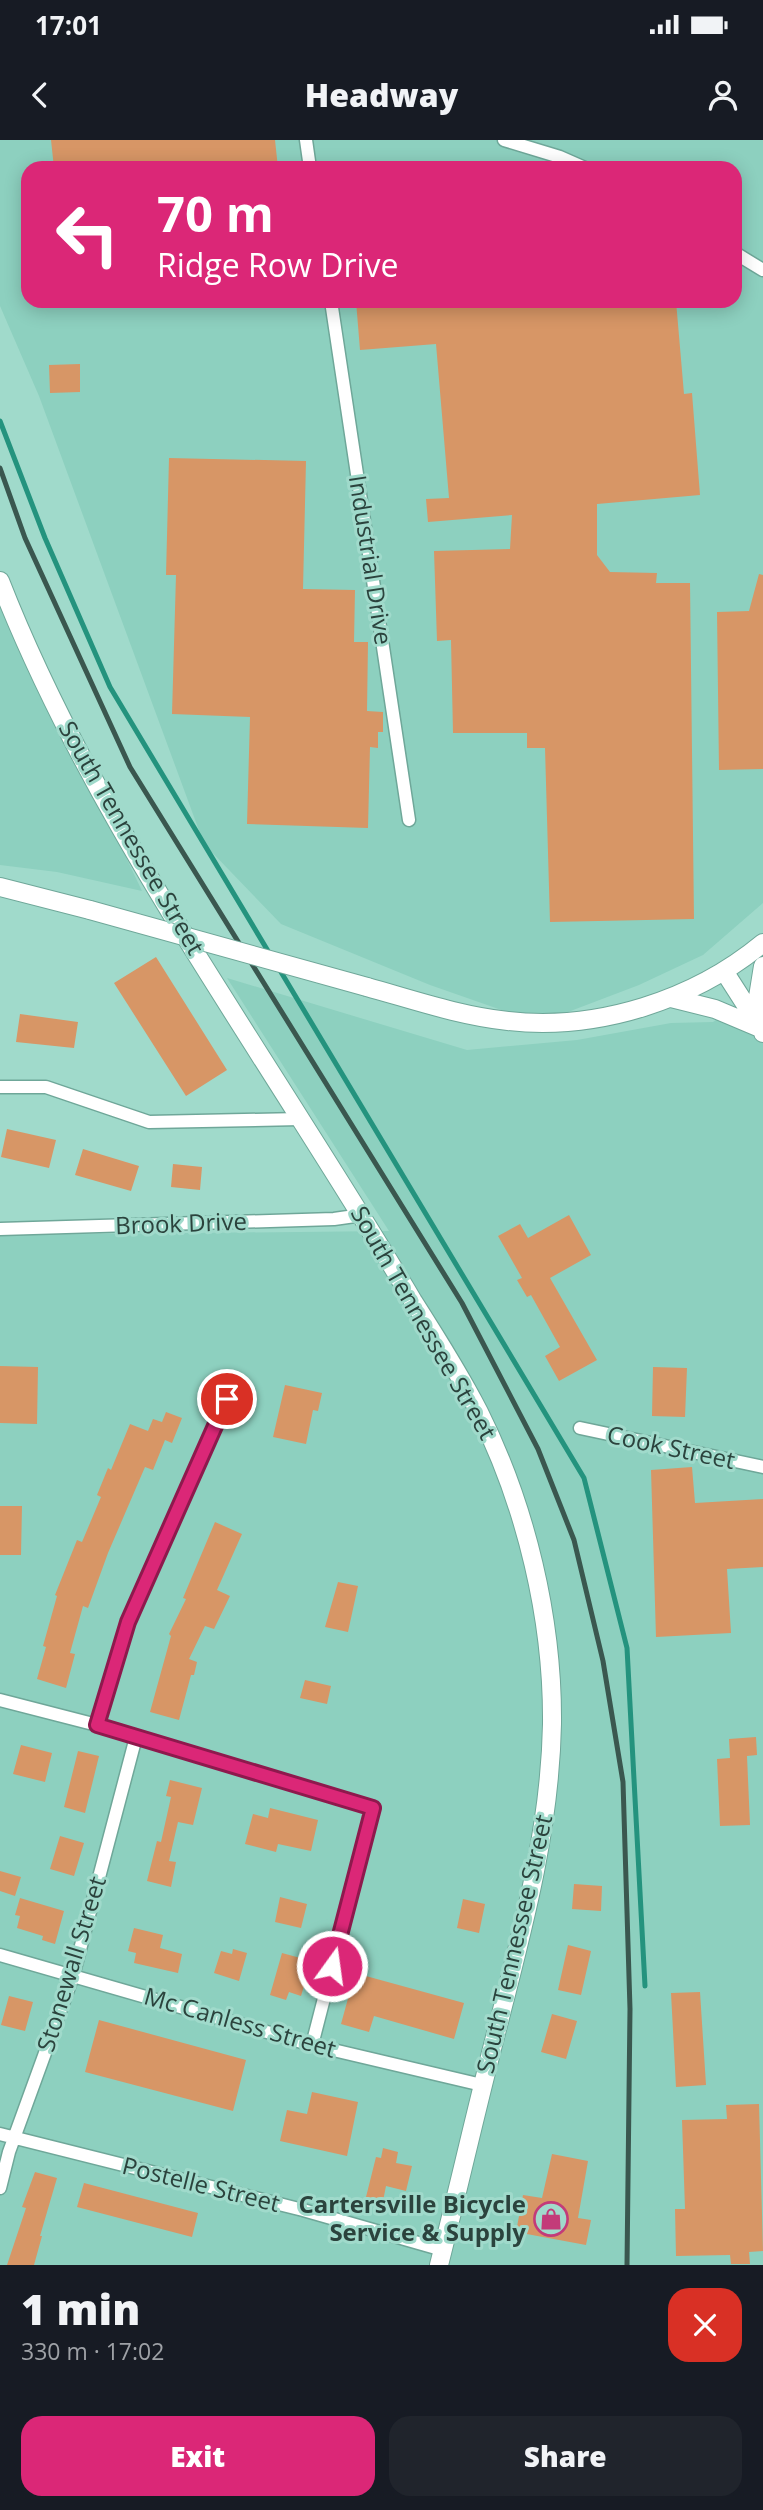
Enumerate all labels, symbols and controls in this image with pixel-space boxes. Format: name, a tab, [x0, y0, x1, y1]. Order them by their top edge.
text: 17:01	[35, 7, 102, 43]
text: Headway	[305, 73, 458, 116]
icon: back	[21, 76, 59, 114]
icon: person	[704, 76, 742, 114]
text: 70 m	[157, 180, 274, 246]
icon: left	[42, 189, 133, 280]
text: Ridge Row Drive	[157, 243, 399, 286]
street label: Industrial Drive	[342, 473, 401, 647]
street label: South Tennessee Street	[52, 714, 213, 960]
street label: South Tennessee Street	[344, 1199, 505, 1445]
street label: Brook Drive	[115, 1204, 247, 1241]
pin	[197, 1369, 257, 1429]
icon: arrive	[208, 1380, 246, 1418]
street label: Cook Street	[604, 1417, 738, 1476]
street label: South Tennessee Street	[468, 1811, 559, 2076]
street label: Stonewall Street	[28, 1872, 113, 2055]
position arrow	[295, 1929, 369, 2003]
street label: Mc Canless Street	[141, 1978, 340, 2065]
street label: Postelle Street	[119, 2148, 284, 2219]
place label: Cartersville Bicycle Service & Supply	[299, 2187, 526, 2248]
shop icon: Cartersville Bicycle Service & Supply	[532, 2200, 570, 2238]
text: 1 min	[21, 2280, 140, 2337]
button: close	[668, 2288, 742, 2362]
text: 330 m · 17:02	[21, 2335, 164, 2367]
button: Exit	[21, 2416, 375, 2496]
button: Share	[389, 2416, 742, 2496]

